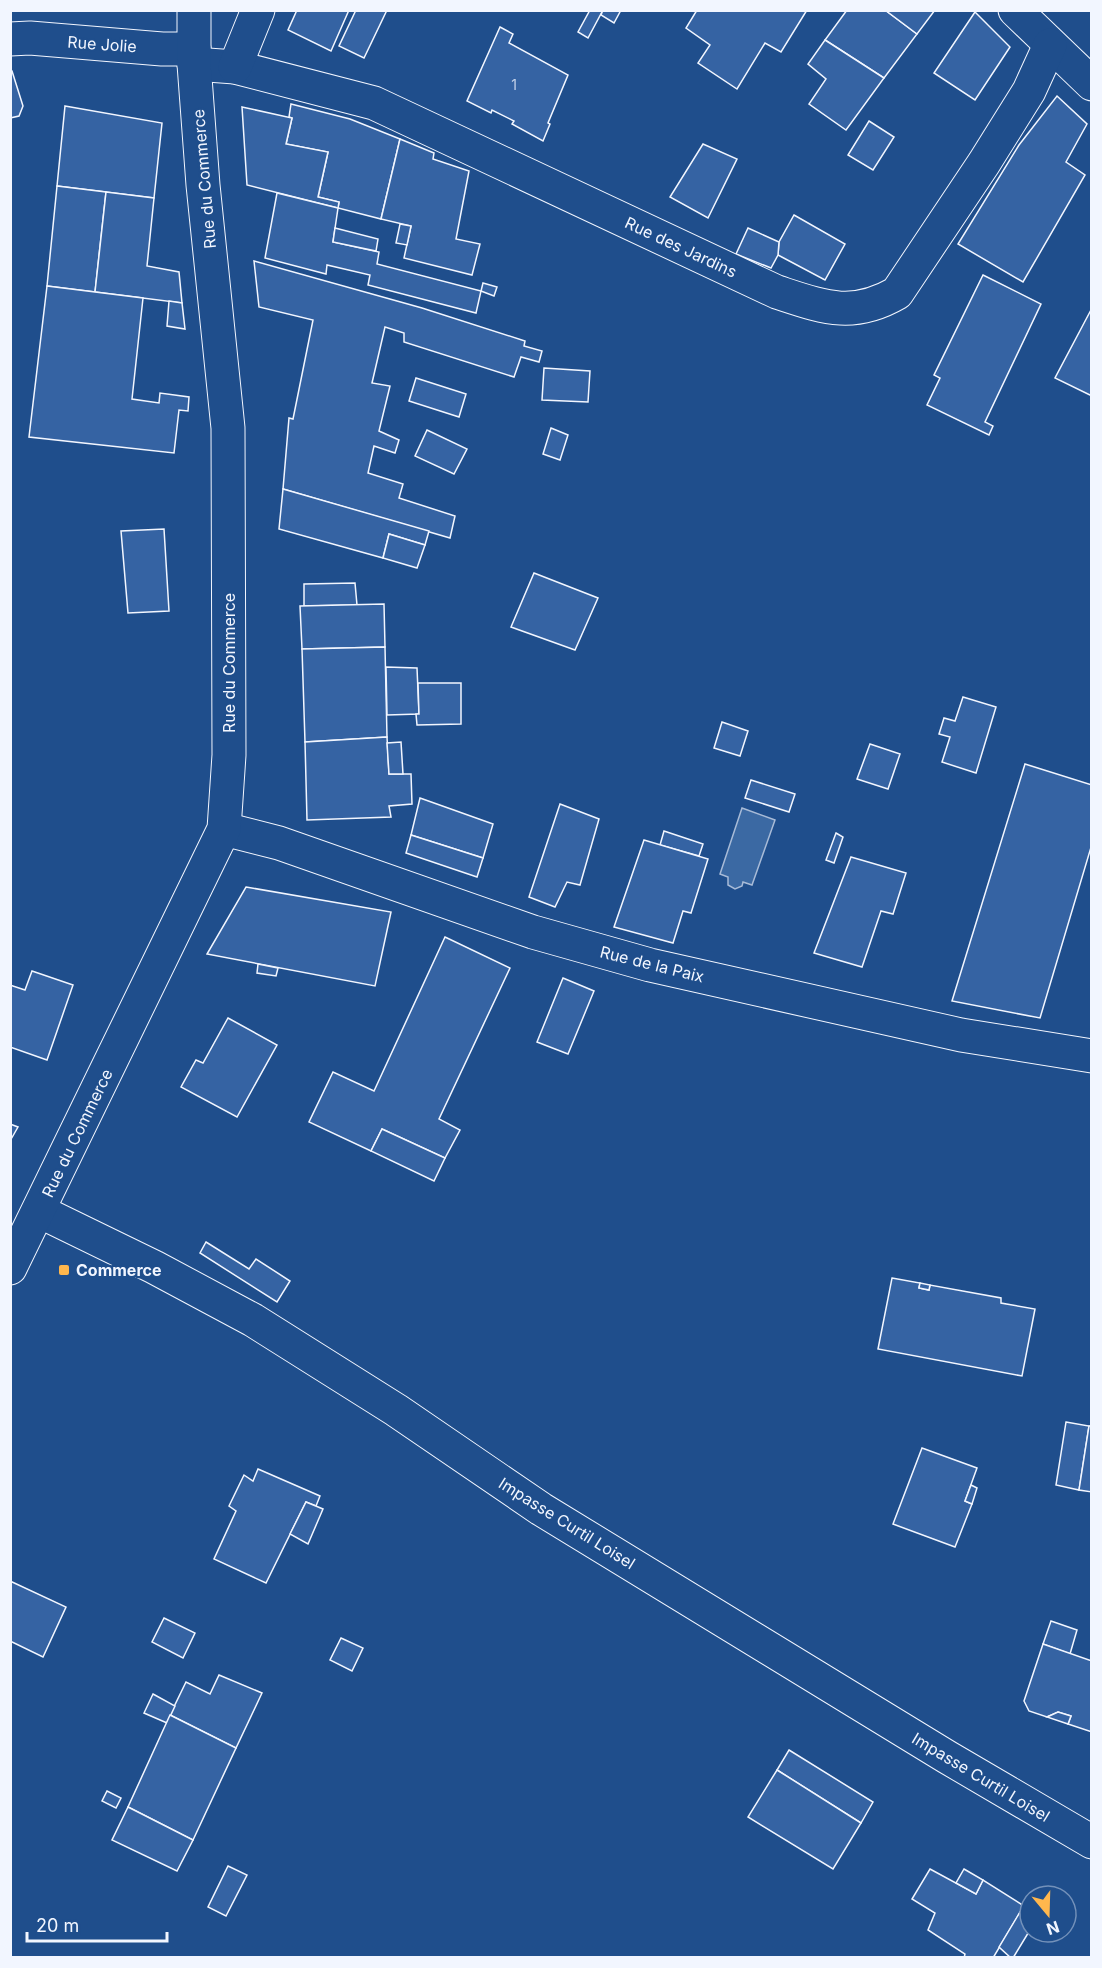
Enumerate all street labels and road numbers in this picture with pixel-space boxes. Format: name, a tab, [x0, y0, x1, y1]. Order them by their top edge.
street label: Rue Jolie	[67, 32, 137, 56]
street label: Rue du Commerce	[188, 108, 220, 250]
street label: Rue des Jardins	[622, 212, 740, 282]
street label: Rue du Commerce	[219, 593, 239, 733]
street label: Rue de la Paix	[598, 941, 706, 987]
street label: Rue du Commerce	[37, 1066, 117, 1200]
street label: Impasse Curtil Loisel	[495, 1473, 639, 1573]
street label: Impasse Curtil Loisel	[909, 1728, 1053, 1826]

